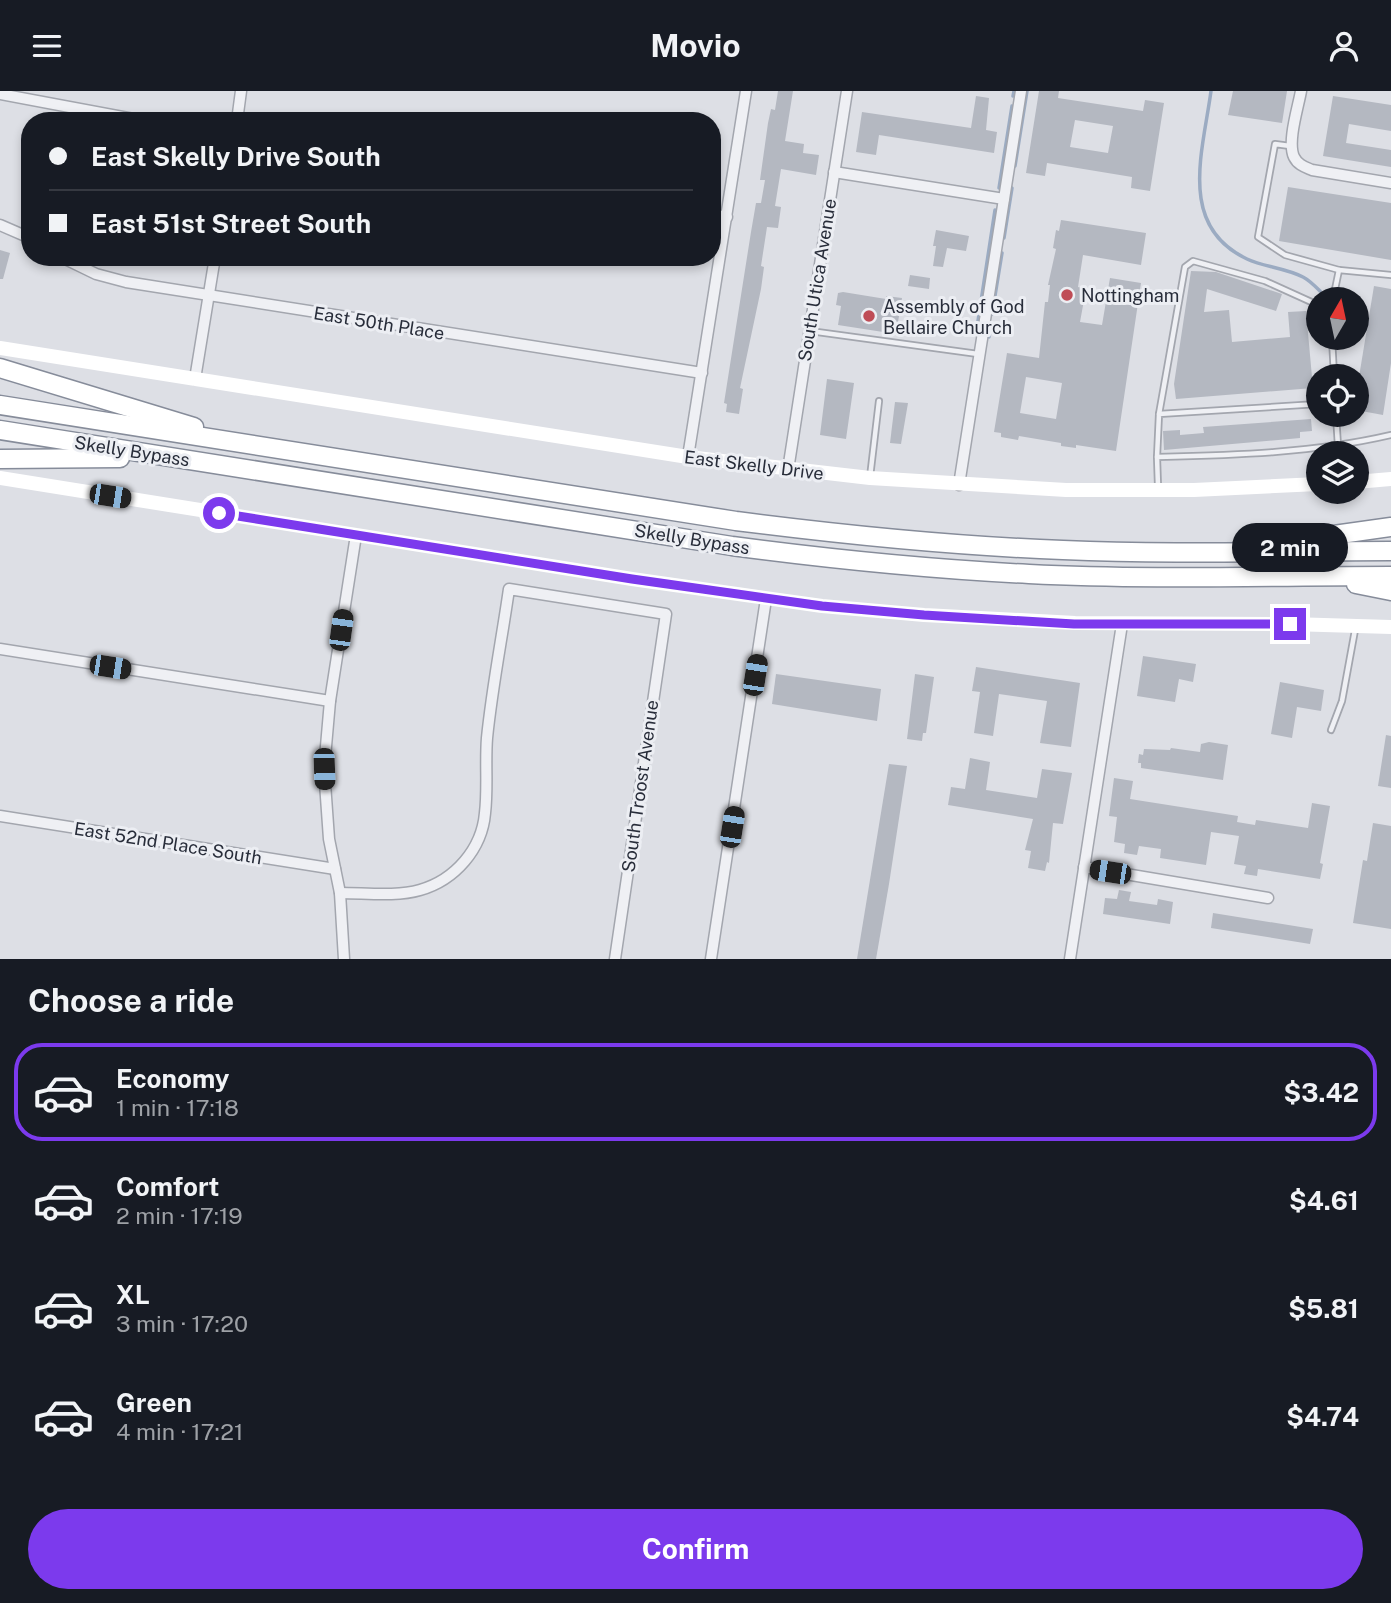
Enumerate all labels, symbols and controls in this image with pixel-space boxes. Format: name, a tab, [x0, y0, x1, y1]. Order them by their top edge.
icon: menu	[28, 27, 66, 65]
text: Movio	[650, 27, 741, 64]
icon: person	[1325, 27, 1363, 65]
text: East Skelly Drive South	[91, 141, 381, 172]
street label: South Utica Avenue	[794, 197, 840, 363]
text: East 51st Street South	[91, 208, 371, 239]
place label: Nottingham	[1081, 285, 1179, 306]
marker: Nottingham	[1059, 287, 1075, 303]
north arrow	[1306, 287, 1368, 350]
map controls	[1306, 287, 1369, 504]
place label: Assembly of God Bellaire Church	[883, 296, 1024, 338]
street label: East 50th Place	[312, 302, 446, 344]
marker: Assembly of God Bellaire Church	[861, 308, 877, 324]
button: locate	[1306, 364, 1369, 427]
street label: Skelly Bypass	[73, 432, 191, 470]
button: layers	[1306, 441, 1369, 504]
street label: East Skelly Drive	[683, 446, 825, 484]
car	[88, 482, 133, 510]
route start	[203, 497, 235, 529]
street label: Skelly Bypass	[633, 520, 751, 558]
callout: 2 min	[1232, 523, 1348, 571]
text: 2 min	[1260, 534, 1320, 561]
car	[328, 608, 355, 652]
route end	[1274, 608, 1306, 640]
car	[88, 653, 133, 681]
car	[742, 653, 769, 697]
street label: South Troost Avenue	[618, 698, 662, 874]
car	[313, 748, 336, 790]
car	[719, 805, 746, 849]
street label: East 52nd Place South	[73, 818, 263, 868]
car	[1088, 858, 1133, 886]
text: Choose a ride	[28, 982, 234, 1019]
icon: car	[32, 1061, 95, 1124]
text: Economy	[116, 1063, 229, 1094]
text: $3.42	[1284, 1077, 1359, 1108]
text: 1 min · 17:18	[116, 1094, 239, 1121]
icon: car	[32, 1169, 95, 1232]
text: Comfort	[116, 1171, 219, 1202]
text: $4.61	[1289, 1185, 1359, 1216]
text: 2 min · 17:19	[116, 1202, 243, 1229]
icon: car	[32, 1277, 95, 1340]
text: XL	[116, 1279, 150, 1310]
text: $5.81	[1288, 1293, 1359, 1324]
text: 3 min · 17:20	[116, 1310, 248, 1337]
icon: car	[32, 1385, 95, 1448]
text: Green	[116, 1387, 192, 1418]
text: $4.74	[1286, 1401, 1359, 1432]
text: 4 min · 17:21	[116, 1418, 243, 1445]
button: Confirm	[28, 1509, 1363, 1589]

